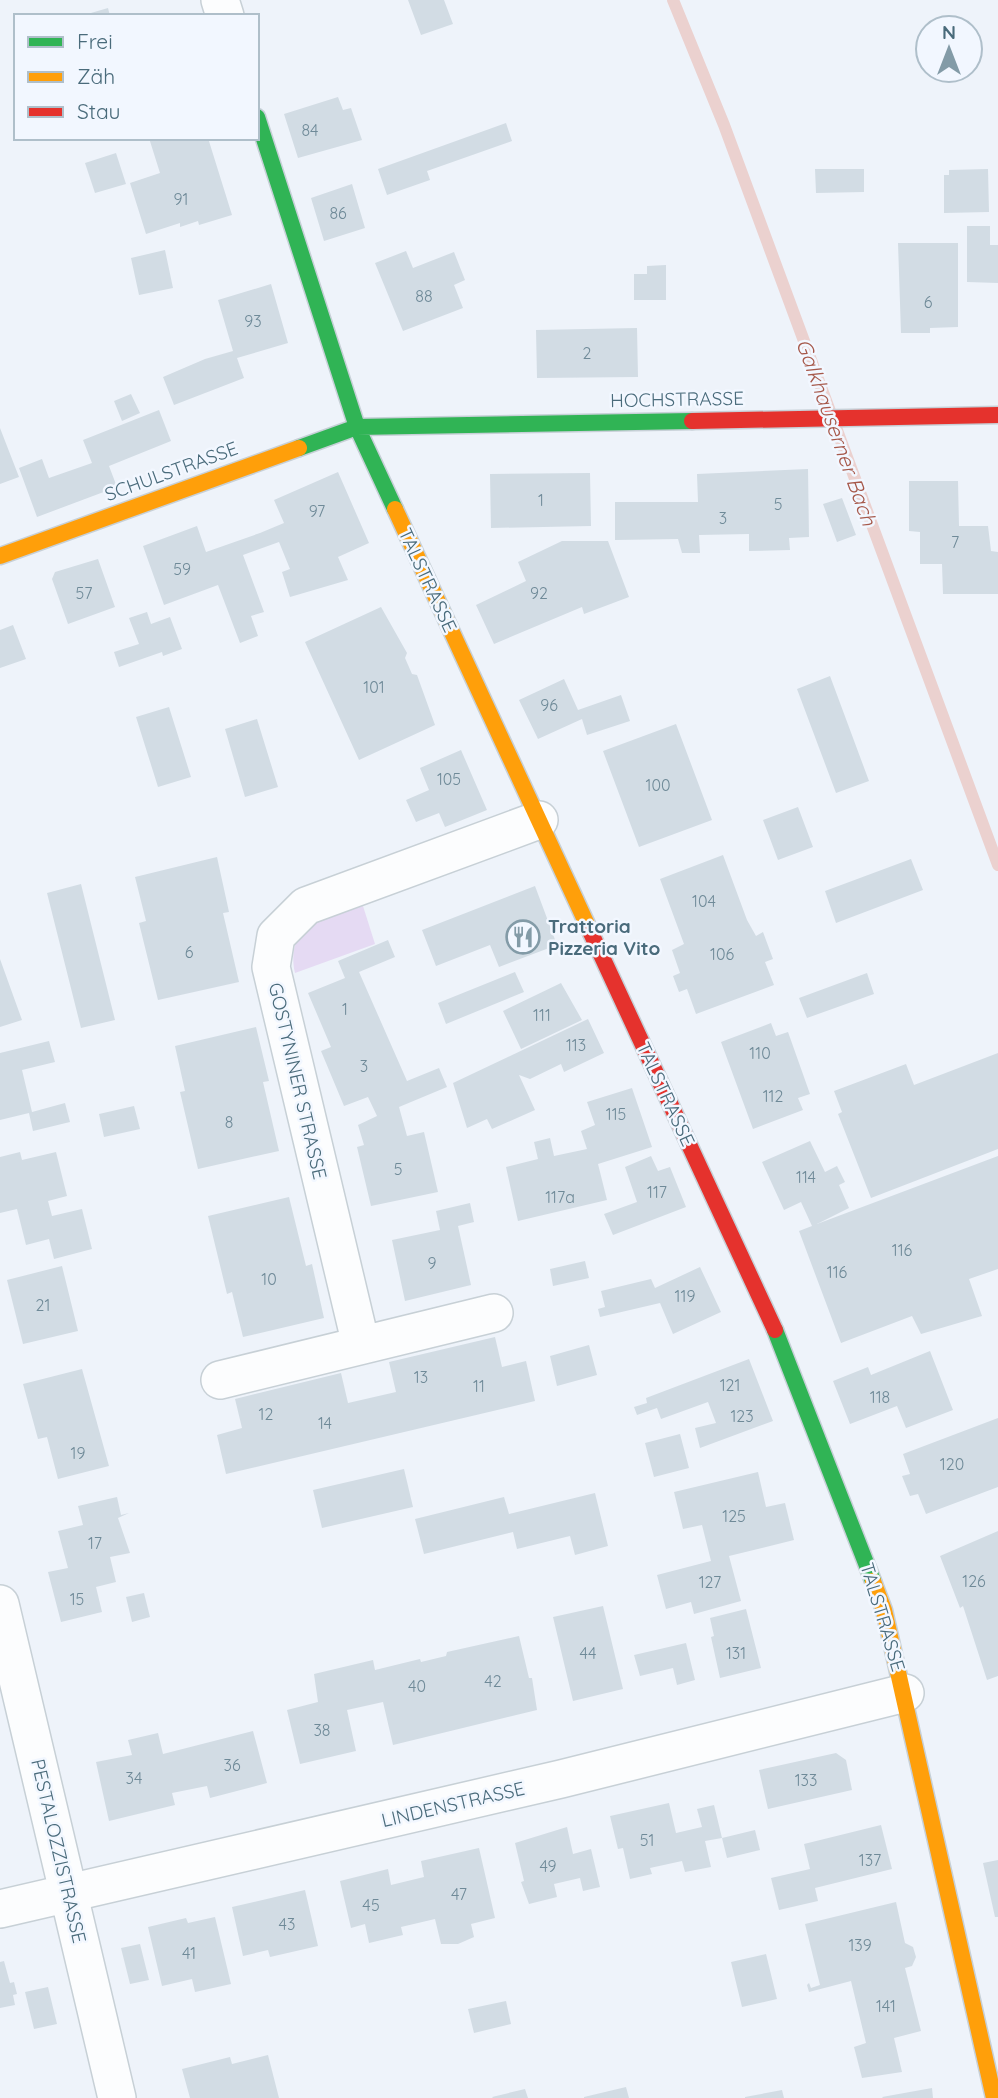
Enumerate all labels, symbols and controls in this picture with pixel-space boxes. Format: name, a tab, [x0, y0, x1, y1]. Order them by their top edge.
legend	[14, 14, 259, 140]
north arrow	[914, 14, 984, 84]
text: N	[942, 20, 956, 44]
text: Frei	[77, 28, 113, 54]
text: Zäh	[77, 63, 115, 89]
text: Stau	[77, 98, 120, 124]
house number: 84	[301, 120, 319, 140]
house number: 91	[174, 189, 188, 209]
house number: 86	[329, 203, 347, 223]
house number: 88	[415, 286, 433, 306]
house number: 6	[924, 292, 933, 312]
house number: 93	[244, 311, 262, 331]
water label: Galkhauserner Bach	[791, 335, 883, 530]
house number: 2	[583, 343, 592, 363]
street label: HOCHSTRASSE	[610, 386, 744, 412]
street label: SCHULSTRASSE	[101, 436, 241, 506]
house number: 1	[538, 490, 544, 510]
house number: 5	[774, 494, 782, 514]
house number: 97	[309, 501, 325, 521]
house number: 3	[719, 508, 727, 528]
street label: TALSTRASSE	[393, 524, 463, 636]
house number: 7	[951, 532, 959, 552]
house number: 59	[173, 559, 191, 579]
house number: 57	[76, 583, 92, 603]
house number: 92	[530, 583, 548, 603]
house number: 101	[363, 677, 385, 697]
house number: 96	[540, 695, 558, 715]
house number: 105	[437, 769, 461, 789]
house number: 100	[646, 775, 670, 795]
house number: 104	[692, 891, 716, 911]
place label: Trattoria Pizzeria Vito	[548, 914, 660, 960]
restaurant icon: Trattoria Pizzeria Vito	[504, 918, 542, 956]
house number: 6	[185, 942, 194, 962]
house number: 106	[710, 944, 734, 964]
street label: GOSTYNINER STRASSE	[264, 980, 332, 1182]
house number: 1	[342, 999, 348, 1019]
house number: 111	[533, 1005, 551, 1025]
house number: 113	[566, 1035, 586, 1055]
street label: TALSTRASSE	[631, 1038, 701, 1150]
house number: 110	[749, 1043, 771, 1063]
house number: 3	[360, 1056, 368, 1076]
house number: 112	[763, 1086, 783, 1106]
house number: 115	[606, 1104, 626, 1124]
house number: 8	[225, 1112, 233, 1132]
house number: 5	[394, 1159, 402, 1179]
house number: 114	[796, 1167, 816, 1187]
house number: 117	[647, 1182, 667, 1202]
house number: 117a	[545, 1187, 575, 1207]
house number: 116	[892, 1240, 913, 1260]
house number: 9	[428, 1253, 437, 1273]
house number: 116	[827, 1262, 848, 1282]
house number: 10	[261, 1269, 277, 1289]
house number: 119	[675, 1286, 695, 1306]
house number: 21	[36, 1295, 50, 1315]
house number: 13	[414, 1367, 428, 1387]
house number: 121	[720, 1375, 740, 1395]
house number: 11	[473, 1376, 485, 1396]
house number: 118	[870, 1387, 890, 1407]
house number: 12	[259, 1404, 274, 1424]
house number: 123	[730, 1406, 754, 1426]
house number: 14	[318, 1413, 332, 1433]
house number: 19	[71, 1443, 85, 1463]
house number: 120	[940, 1454, 964, 1474]
house number: 125	[722, 1506, 746, 1526]
house number: 17	[88, 1533, 102, 1553]
street label: TALSTRASSE	[855, 1560, 911, 1674]
house number: 126	[962, 1571, 986, 1591]
house number: 127	[699, 1572, 721, 1592]
house number: 15	[70, 1589, 84, 1609]
house number: 44	[580, 1643, 596, 1663]
house number: 131	[726, 1643, 746, 1663]
house number: 42	[484, 1671, 502, 1691]
house number: 40	[408, 1676, 426, 1696]
house number: 38	[313, 1720, 331, 1740]
house number: 36	[224, 1755, 241, 1775]
street label: PESTALOZZISTRASSE	[26, 1757, 92, 1945]
house number: 34	[126, 1768, 142, 1788]
house number: 133	[795, 1770, 817, 1790]
street label: LINDENSTRASSE	[379, 1776, 527, 1832]
house number: 51	[640, 1830, 654, 1850]
house number: 137	[859, 1850, 881, 1870]
house number: 49	[539, 1856, 557, 1876]
house number: 47	[451, 1884, 467, 1904]
house number: 45	[362, 1895, 380, 1915]
house number: 43	[279, 1914, 295, 1934]
house number: 139	[848, 1935, 872, 1955]
house number: 41	[182, 1943, 196, 1963]
house number: 141	[876, 1996, 896, 2016]

